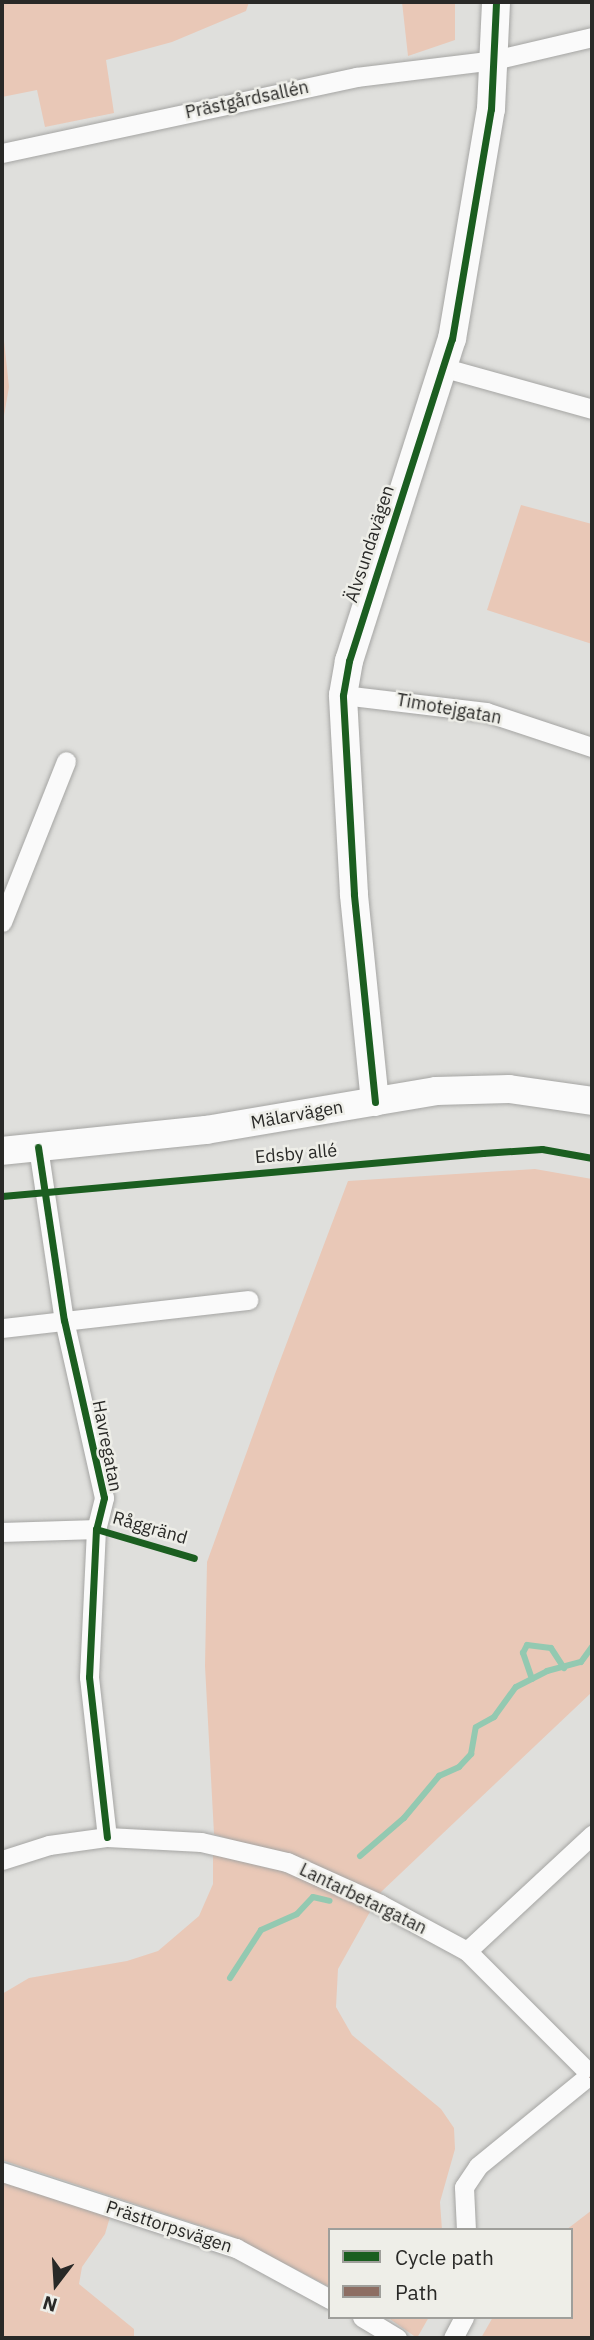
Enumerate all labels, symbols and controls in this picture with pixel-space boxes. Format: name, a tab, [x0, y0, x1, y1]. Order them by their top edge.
street label: Prästgårdsallén	[183, 76, 311, 124]
street label: Älvsundavägen	[341, 483, 399, 605]
street label: Timotejgatan	[395, 689, 503, 729]
street label: Mälarvägen	[249, 1096, 345, 1134]
street label: Edsby allé	[254, 1140, 338, 1168]
street label: Havregatan	[88, 1398, 126, 1494]
street label: Råggränd	[110, 1507, 190, 1549]
street label: Lantarbetargatan	[296, 1859, 430, 1939]
street label: Prästtorpsvägen	[103, 2196, 235, 2258]
legend	[328, 2228, 573, 2319]
text: Cycle path	[395, 2243, 494, 2271]
north arrow	[21, 2249, 91, 2319]
text: Path	[395, 2278, 438, 2306]
text: N	[40, 2291, 60, 2318]

